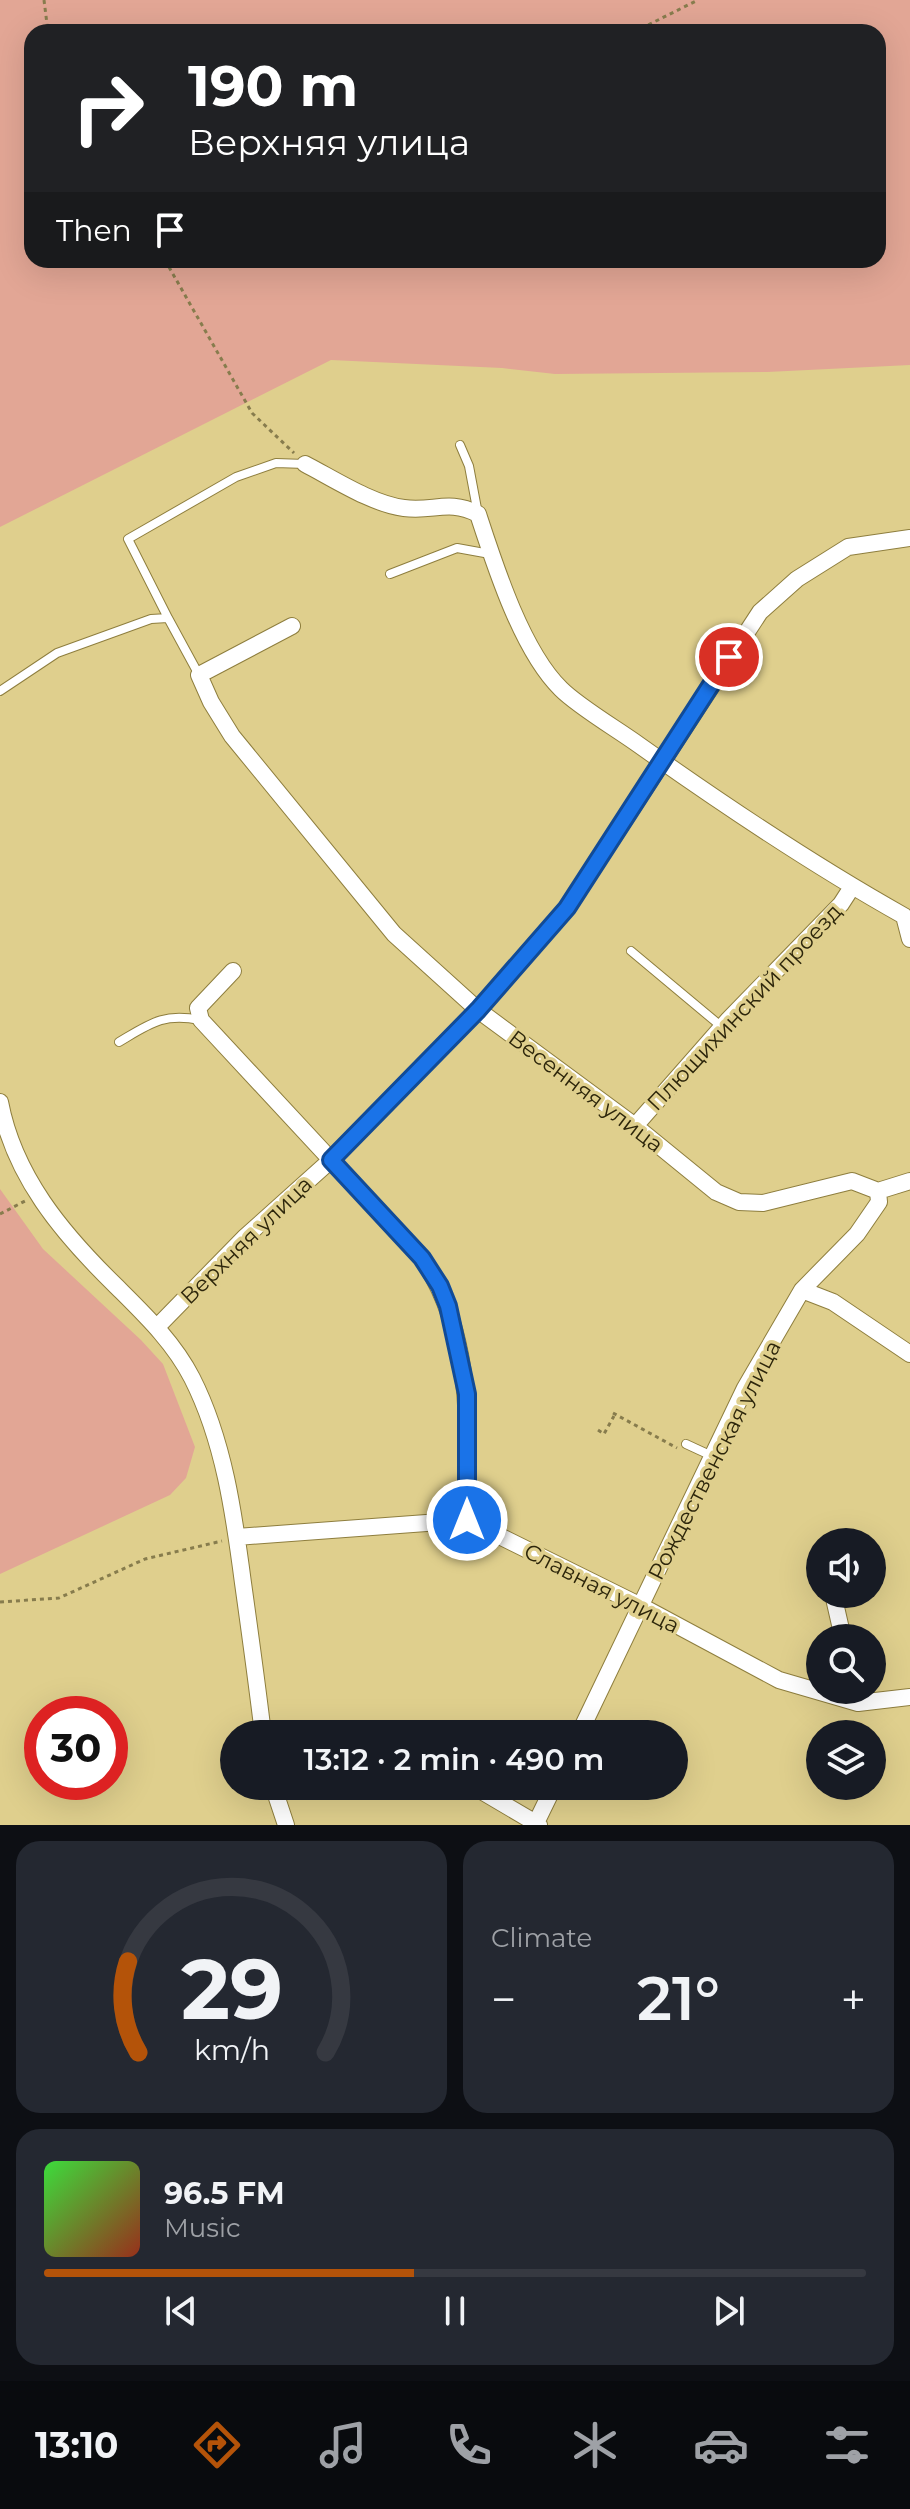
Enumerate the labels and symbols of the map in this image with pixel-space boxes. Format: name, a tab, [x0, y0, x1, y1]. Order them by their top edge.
pin	[695, 623, 763, 691]
street label: Плющихинский проезд	[641, 898, 847, 1116]
street label: Весенняя улица	[503, 1024, 668, 1158]
street label: Верхняя улица	[175, 1171, 318, 1310]
street label: Рождественская улица	[642, 1336, 787, 1584]
position arrow	[425, 1478, 509, 1562]
street label: Славная улица	[520, 1538, 684, 1639]
speed limit sign: 30	[24, 1696, 128, 1800]

